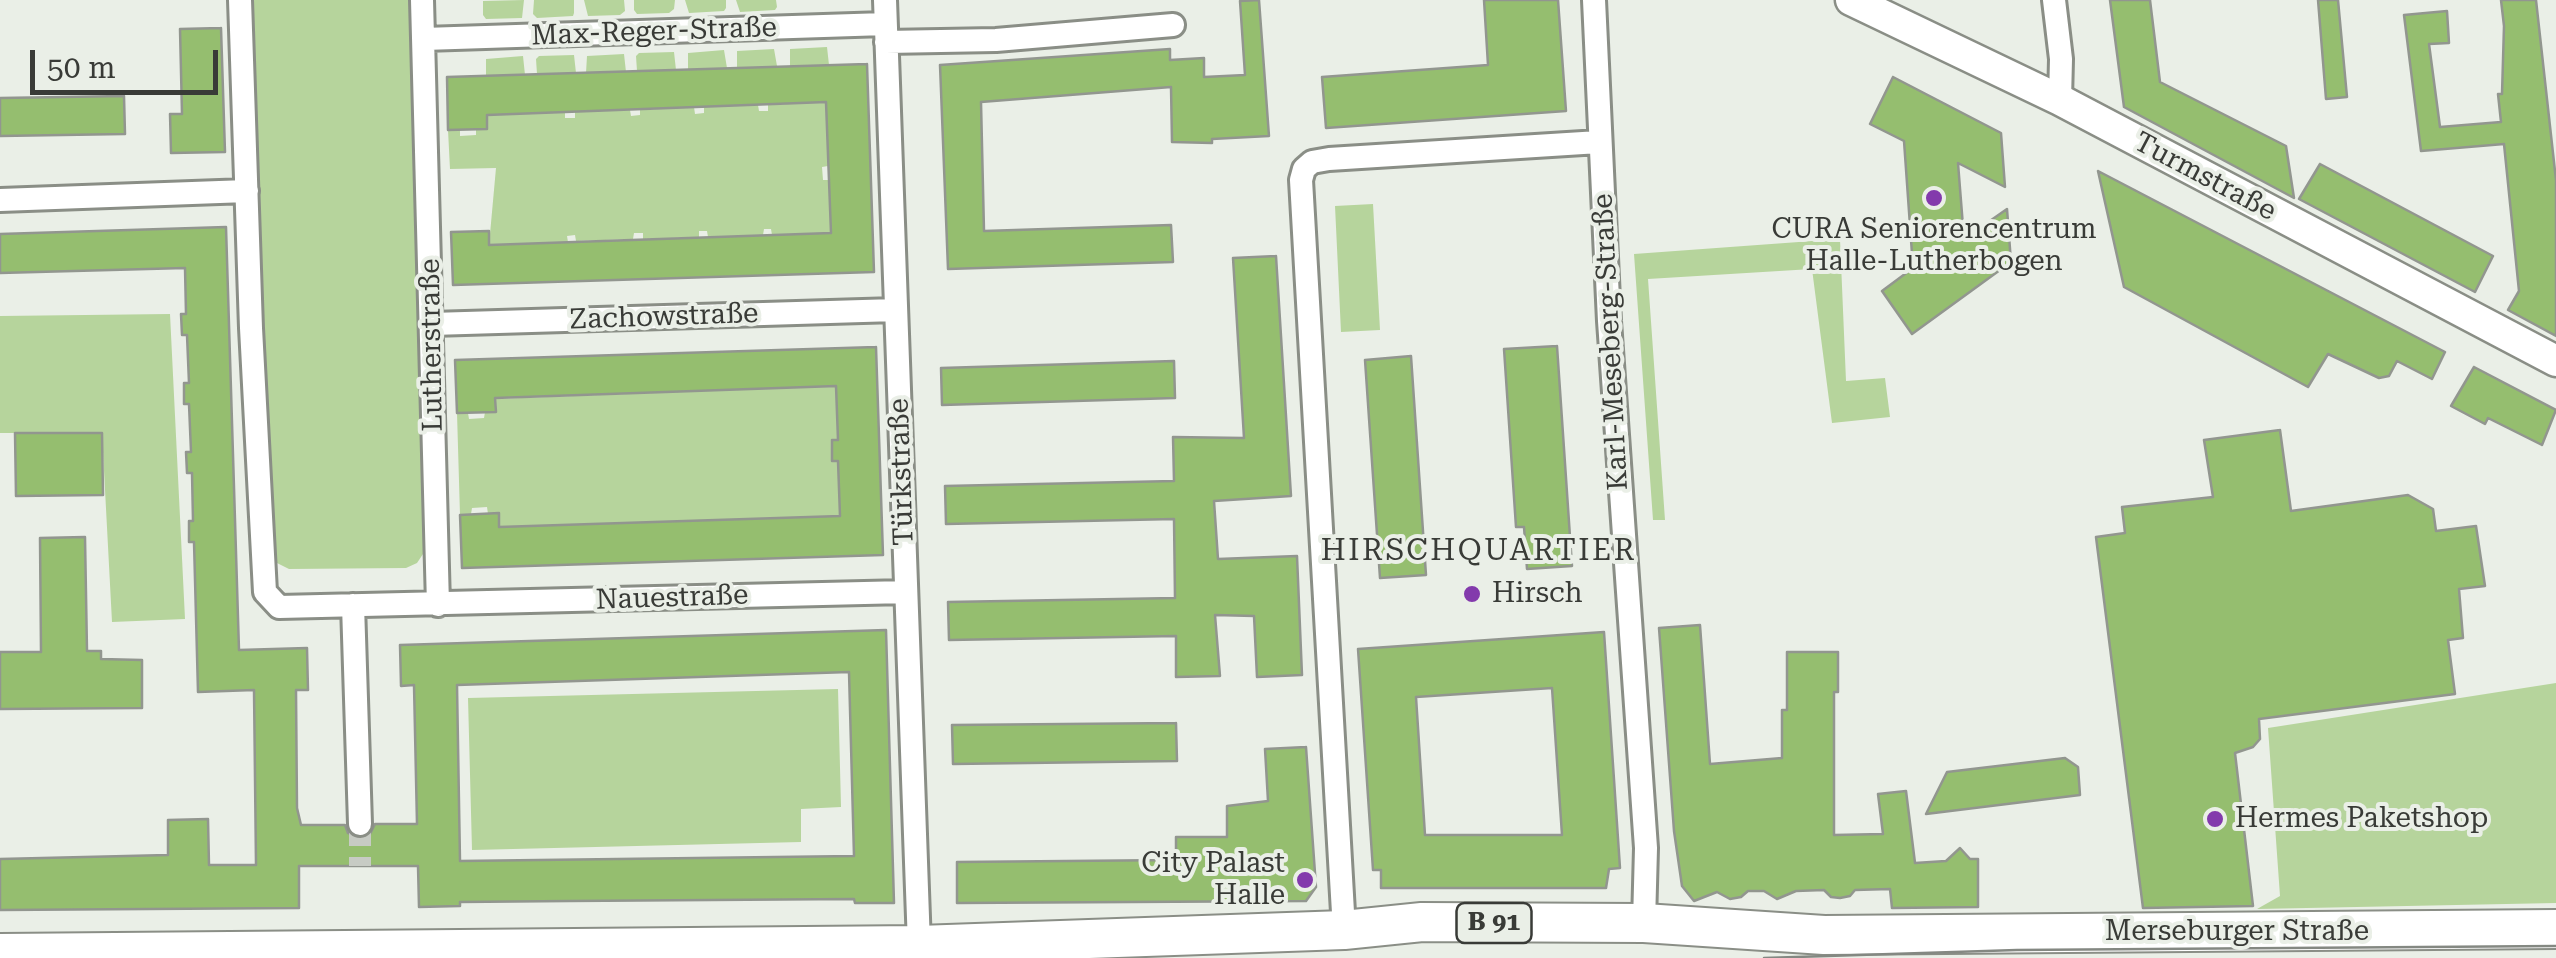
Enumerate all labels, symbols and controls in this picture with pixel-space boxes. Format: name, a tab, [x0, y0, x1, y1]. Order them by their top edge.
street label: Max-Reger-Straße	[531, 11, 777, 53]
scale bar	[35, 30, 222, 92]
text: 50 m	[47, 50, 116, 85]
street label: Turmstraße	[2128, 126, 2282, 228]
marker: CURA Seniorencentrum Halle-Lutherbogen	[1923, 187, 1945, 209]
street label: Karl-Meseberg-Straße	[1586, 193, 1636, 491]
place label: CURA Seniorencentrum Halle-Lutherbogen	[1771, 213, 2097, 279]
street label: Lutherstraße	[414, 258, 450, 432]
street label: Zachowstraße	[569, 297, 759, 337]
street label: Türkstraße	[883, 398, 921, 546]
district label: HIRSCHQUARTIER	[1321, 533, 1637, 569]
place label: Hirsch	[1492, 577, 1583, 611]
street label: Nauestraße	[595, 579, 749, 617]
marker: Hirsch	[1461, 583, 1483, 605]
place label: Hermes Paketshop	[2235, 802, 2488, 836]
marker: Hermes Paketshop	[2204, 808, 2226, 830]
place label: City Palast Halle	[1141, 847, 1285, 913]
marker: City Palast Halle	[1294, 869, 1316, 891]
road number: B 91	[1456, 903, 1532, 943]
street label: Merseburger Straße	[2105, 915, 2369, 949]

